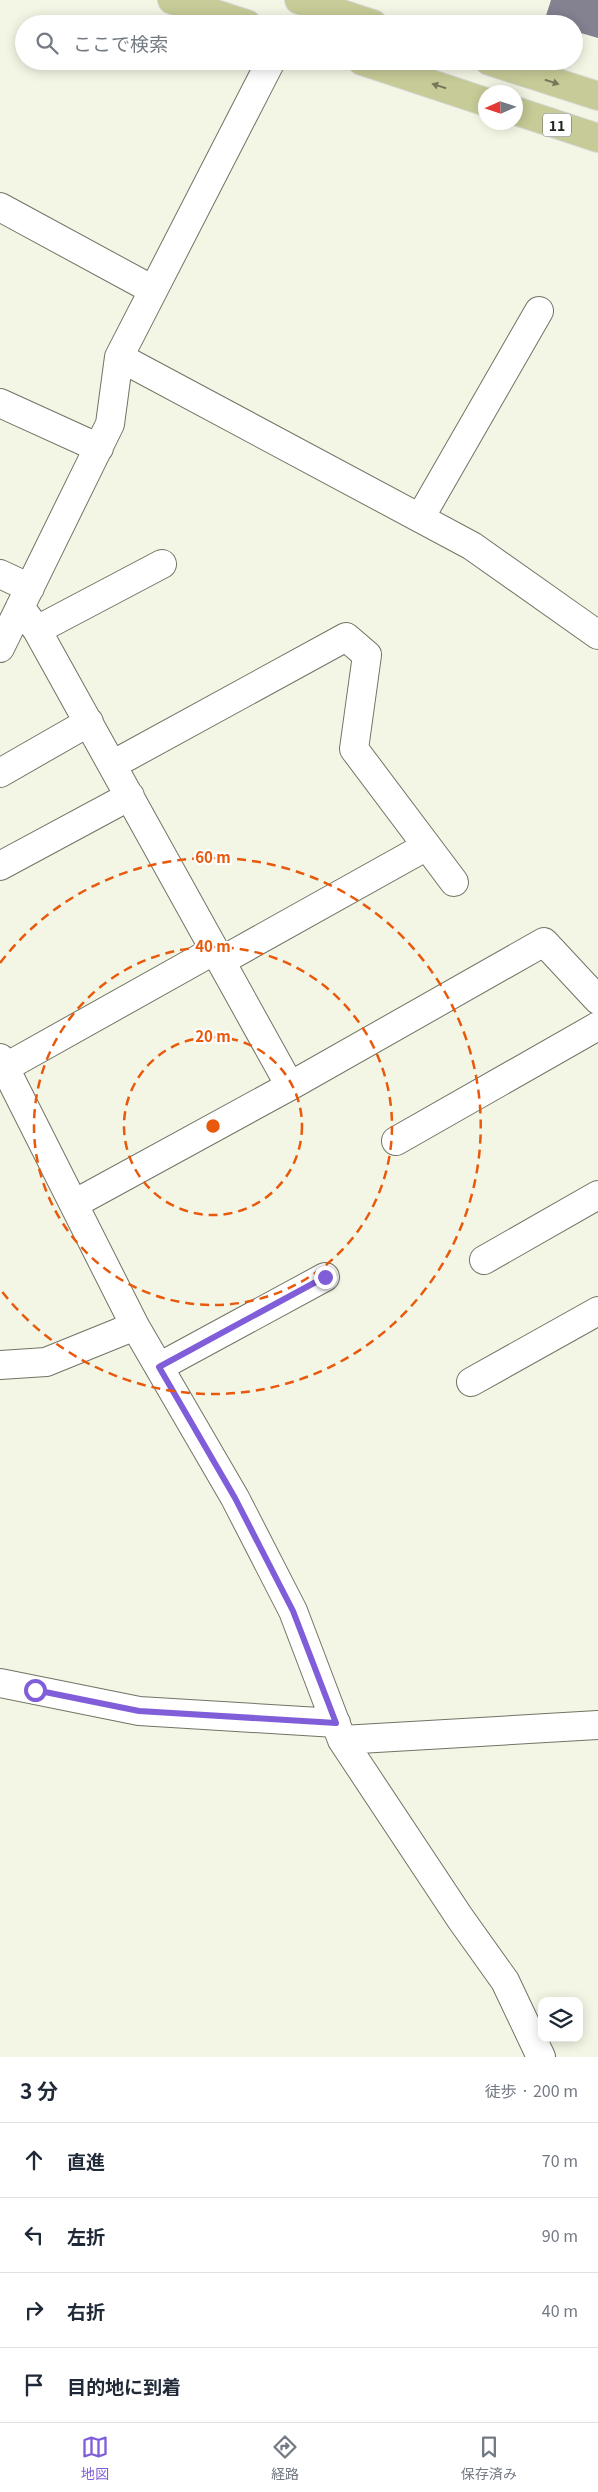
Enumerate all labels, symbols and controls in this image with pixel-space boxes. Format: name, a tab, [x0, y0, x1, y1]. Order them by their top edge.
search box	[15, 15, 583, 70]
icon: search	[33, 29, 61, 57]
text: ここで検索	[73, 29, 168, 56]
one-way arrow	[545, 78, 560, 86]
one-way arrow	[431, 82, 446, 90]
north arrow	[478, 85, 523, 130]
road number: 11	[543, 114, 571, 136]
text: 60 m	[195, 846, 231, 867]
text: 40 m	[195, 935, 231, 956]
text: 20 m	[195, 1025, 231, 1046]
centre of rings	[204, 1117, 222, 1135]
route end	[314, 1266, 337, 1289]
route start	[24, 1679, 47, 1702]
map controls	[538, 1997, 583, 2042]
button: layers	[538, 1997, 583, 2042]
text: 3 分	[20, 2075, 58, 2105]
text: 徒歩 · 200 m	[485, 2078, 578, 2102]
icon: ahead	[20, 2146, 48, 2174]
text: 直進	[67, 2147, 105, 2174]
text: 70 m	[542, 2148, 578, 2172]
icon: left	[20, 2221, 48, 2249]
text: 左折	[67, 2222, 105, 2249]
text: 90 m	[542, 2223, 578, 2247]
icon: right	[20, 2296, 48, 2324]
text: 右折	[67, 2297, 105, 2324]
text: 40 m	[542, 2298, 578, 2322]
icon: arrive	[20, 2371, 48, 2399]
text: 目的地に到着	[67, 2372, 181, 2399]
tab: 地図	[81, 2433, 109, 2483]
tab: 経路	[271, 2433, 299, 2483]
tab: 保存済み	[461, 2433, 517, 2483]

